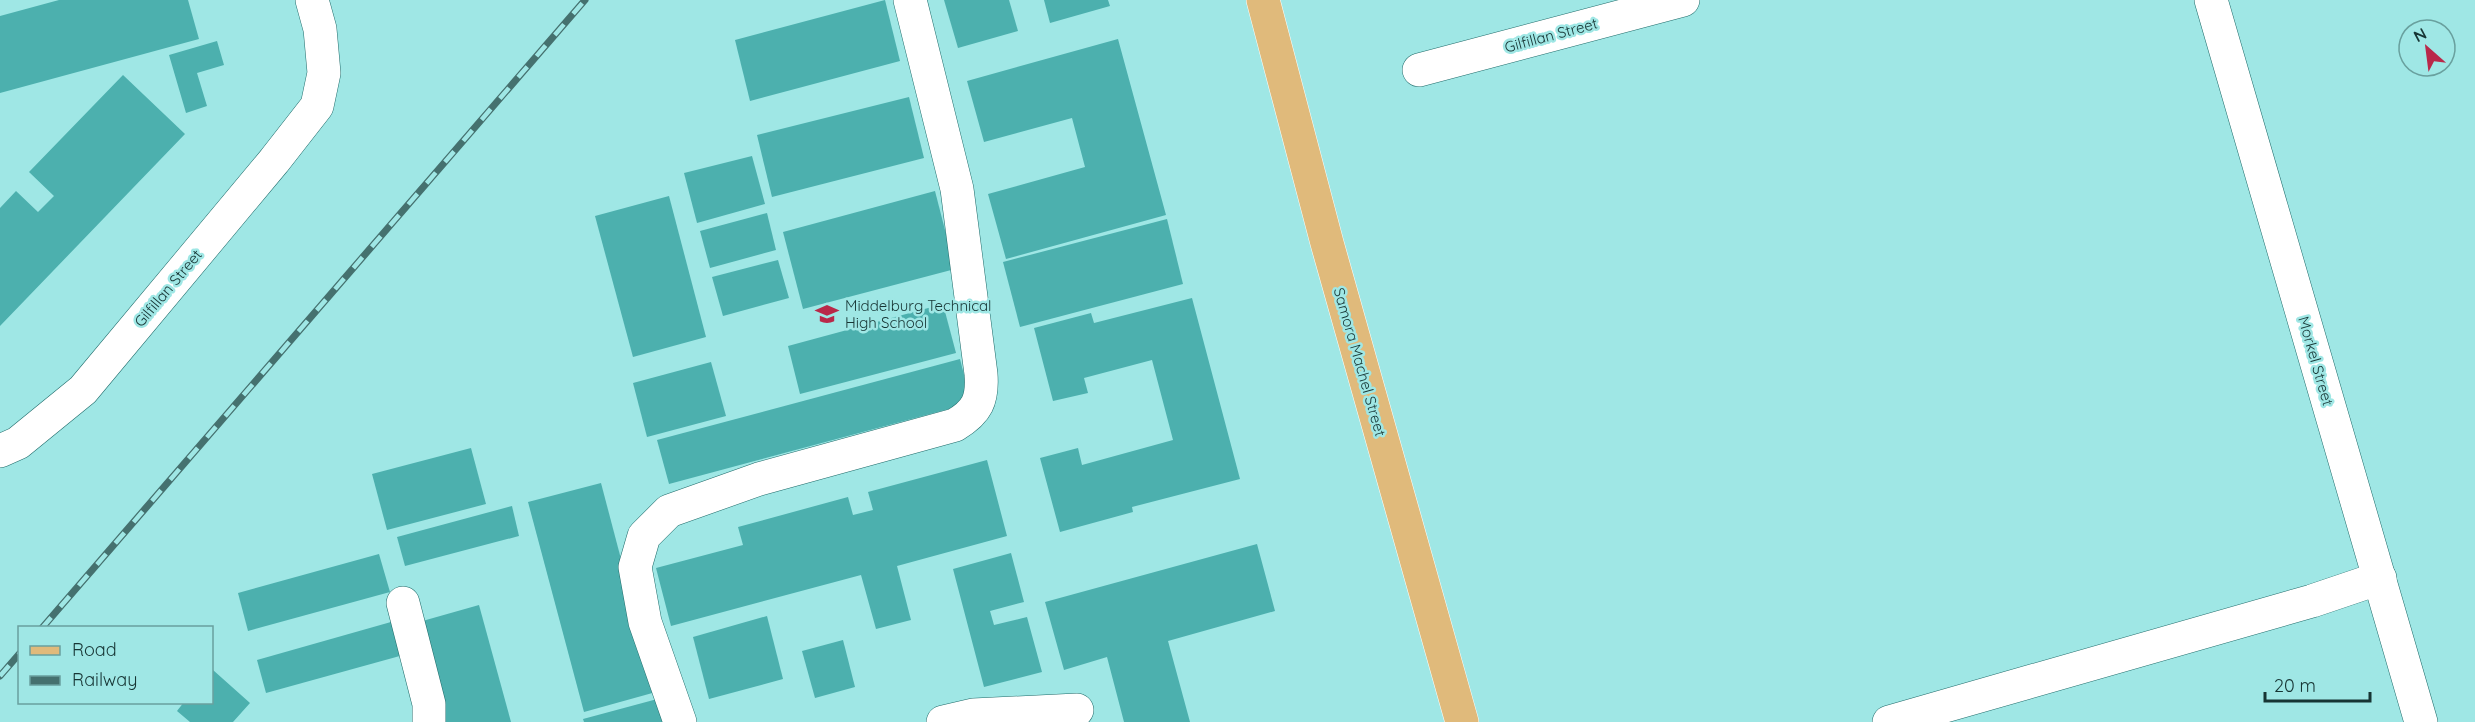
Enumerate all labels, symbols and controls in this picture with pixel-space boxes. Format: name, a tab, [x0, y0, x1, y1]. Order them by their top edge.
street label: Gilfillan Street	[1502, 13, 1600, 57]
north arrow	[2397, 18, 2457, 78]
text: N	[2410, 23, 2430, 46]
street label: Gilfillan Street	[130, 245, 206, 331]
street label: Samora Machel Street	[1330, 285, 1390, 439]
place label: Middelburg Technical High School	[845, 296, 992, 332]
school or university icon: Middelburg Technical High School	[814, 301, 840, 327]
street label: Morkel Street	[2294, 314, 2338, 408]
legend	[18, 626, 213, 704]
text: Road	[72, 638, 117, 661]
scale bar	[2265, 665, 2370, 703]
text: Railway	[72, 668, 138, 691]
text: 20 m	[2274, 674, 2316, 697]

